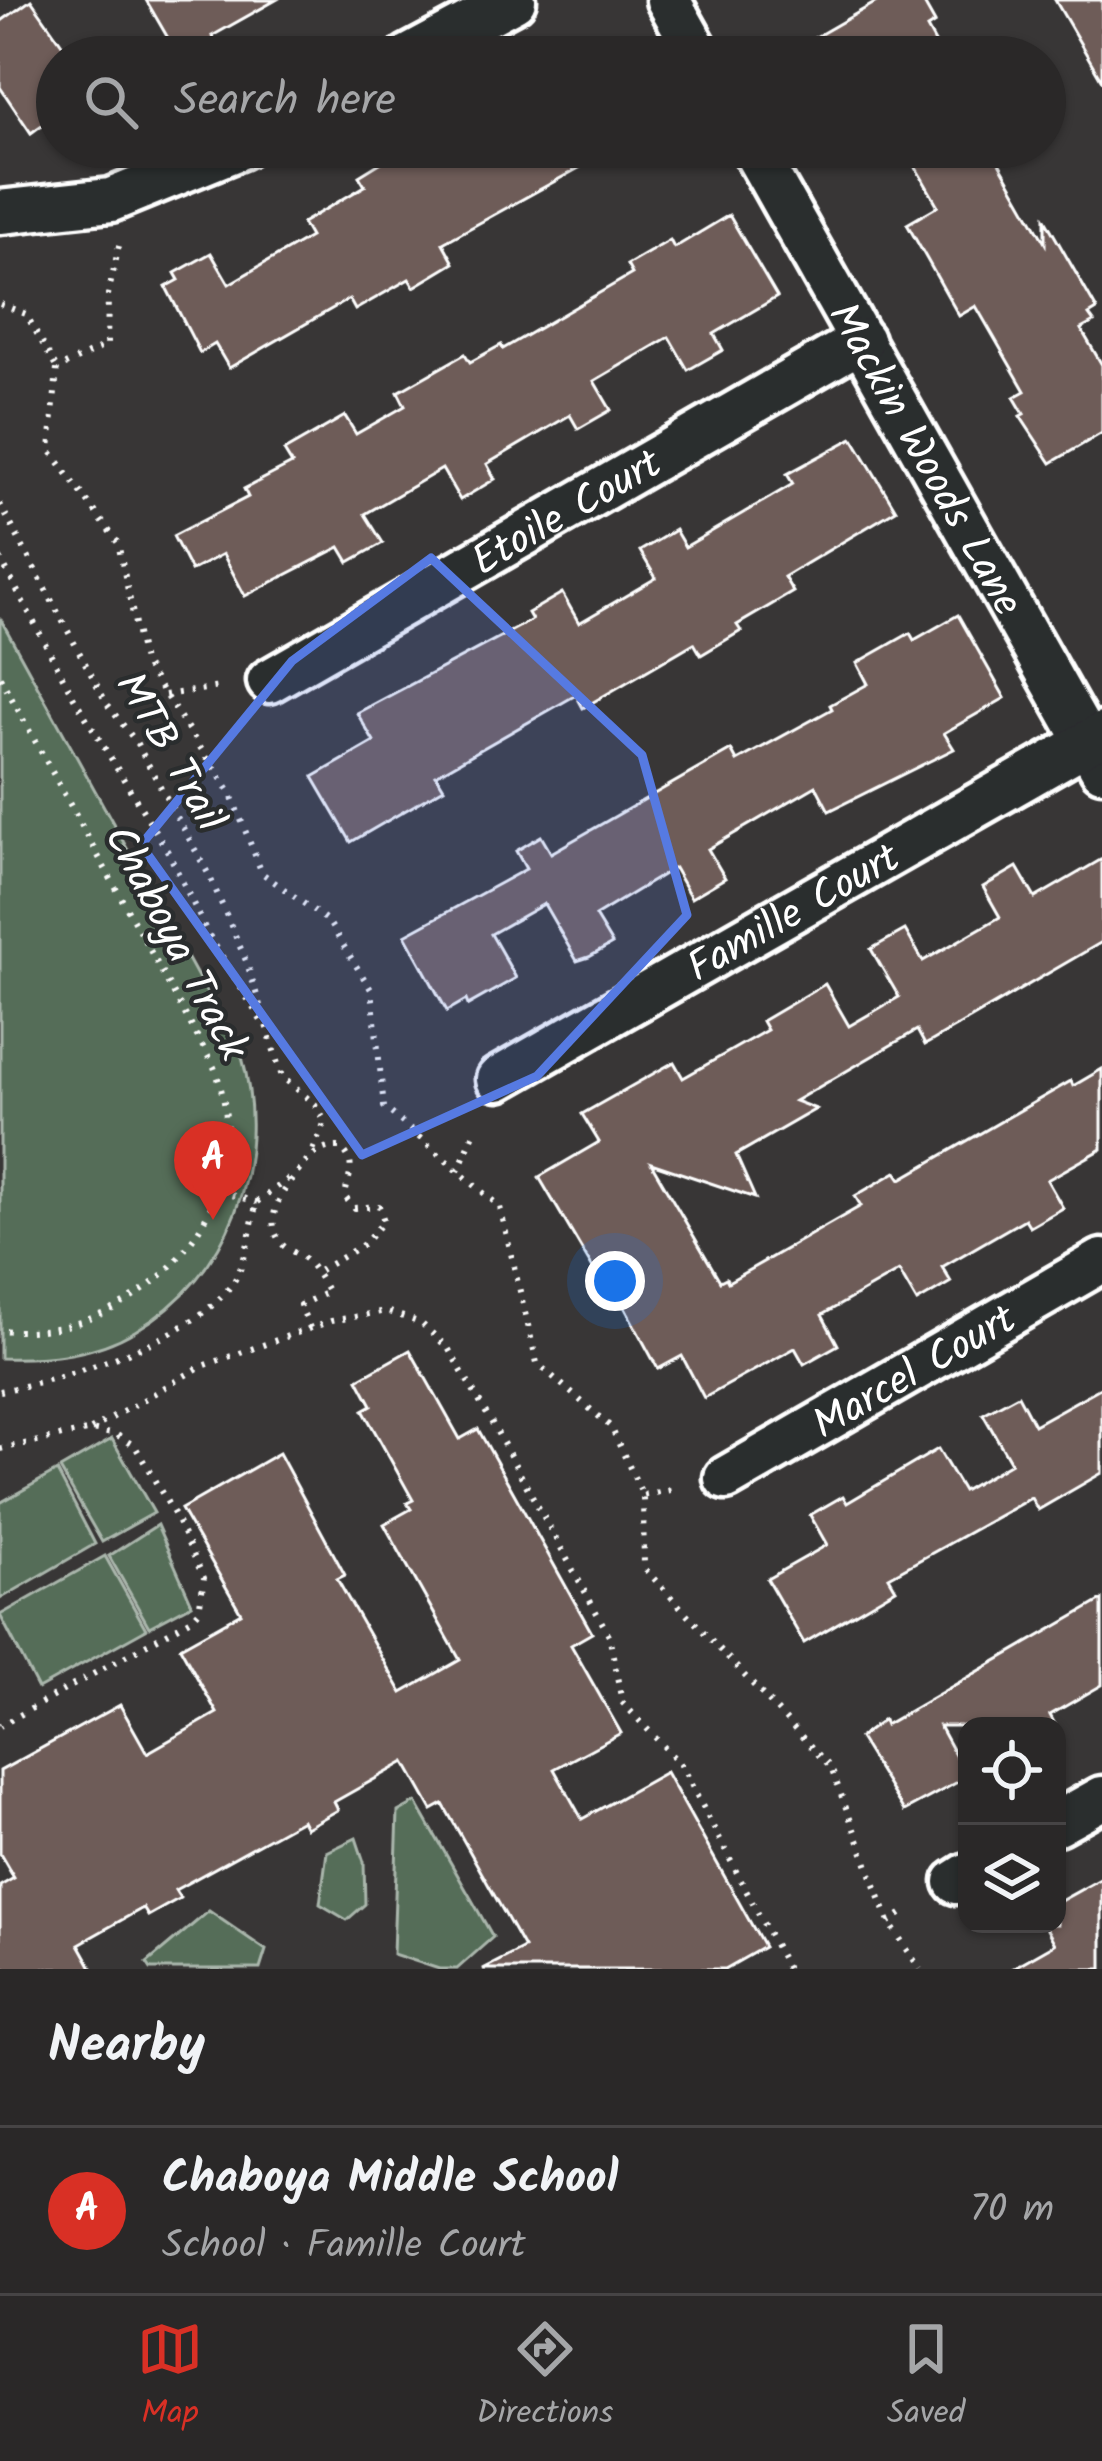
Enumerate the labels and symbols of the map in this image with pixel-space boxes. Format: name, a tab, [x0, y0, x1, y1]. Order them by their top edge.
street label: Mackin Woods Lane	[809, 290, 1039, 629]
street label: Etoile Court	[459, 432, 676, 595]
street label: MTB Trail	[96, 660, 242, 846]
street label: Chaboya Track	[85, 814, 265, 1074]
street label: Famille Court	[675, 826, 914, 1002]
pin: A	[174, 1121, 252, 1220]
your location	[585, 1251, 645, 1311]
street label: Marcel Court	[800, 1287, 1030, 1459]

